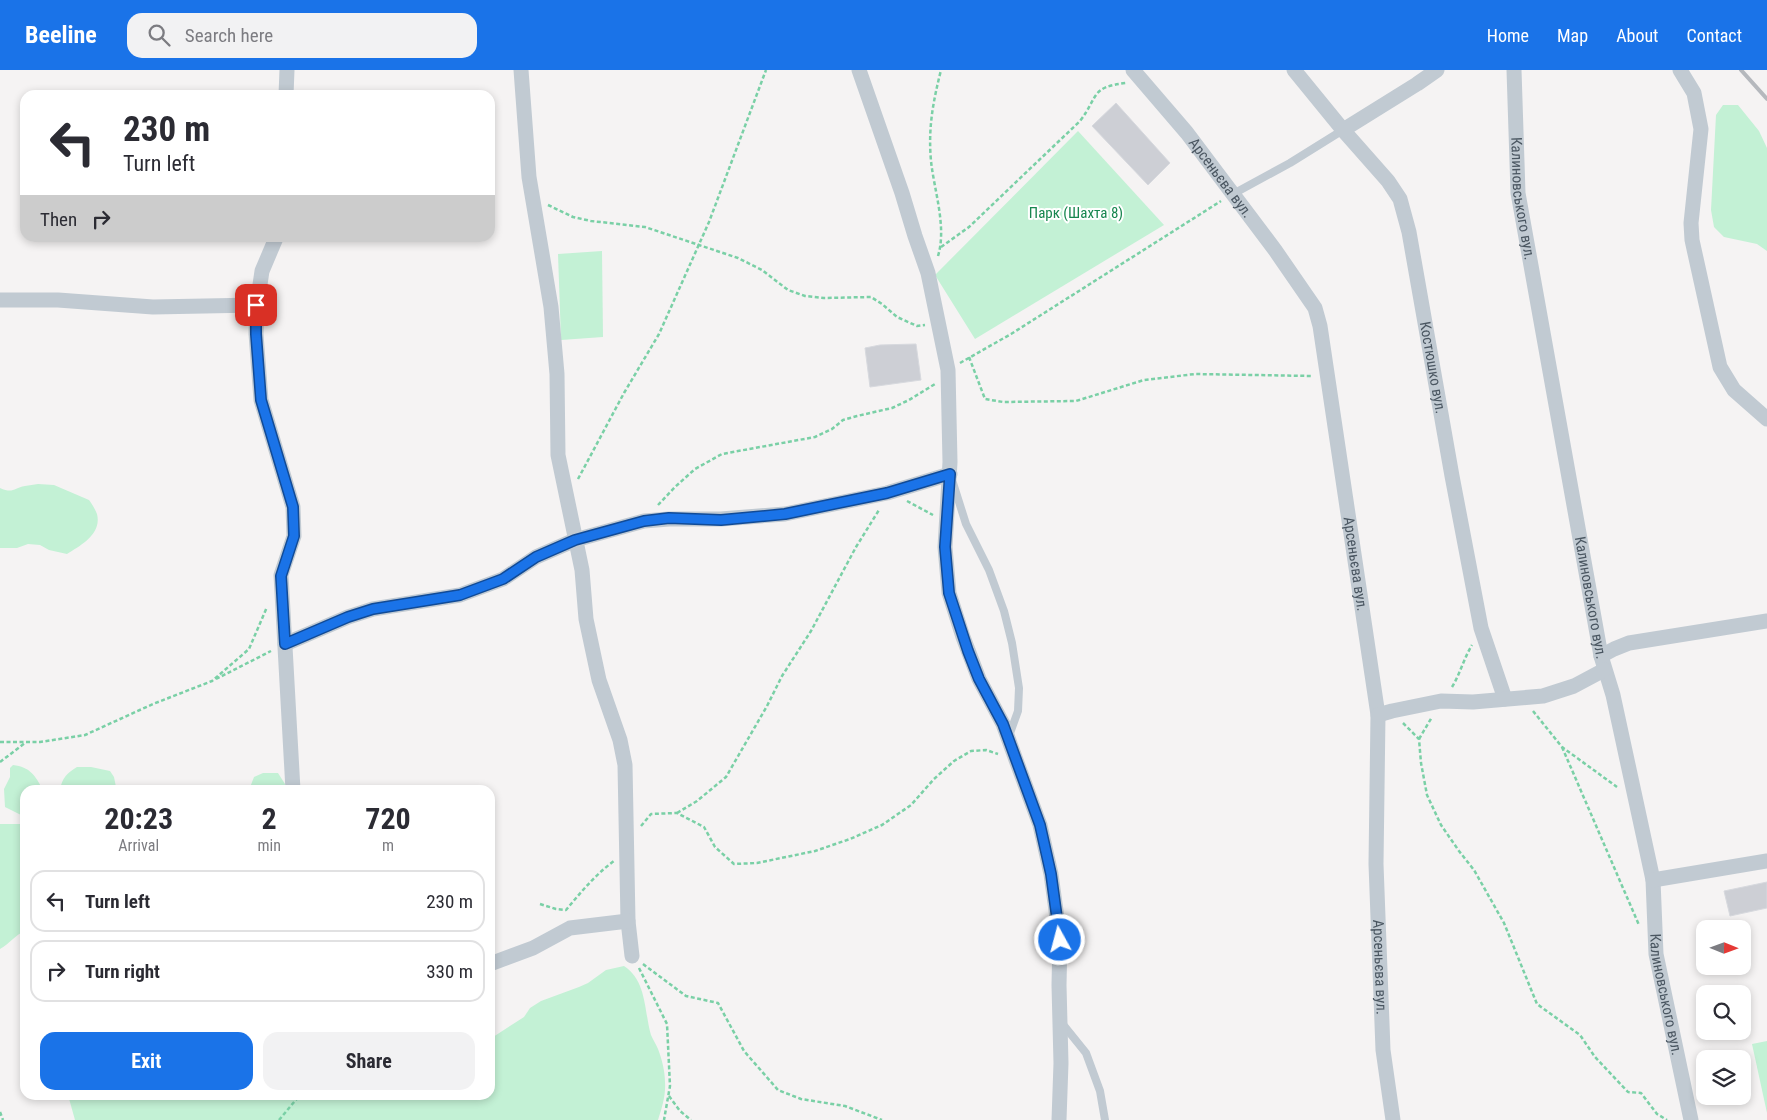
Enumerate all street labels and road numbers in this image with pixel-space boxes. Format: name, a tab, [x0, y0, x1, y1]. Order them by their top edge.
street label: Арсеньєва вул.	[1185, 134, 1256, 221]
street label: Калиновського вул.	[1507, 137, 1539, 261]
street label: Костюшко вул.	[1416, 320, 1450, 415]
street label: Арсеньєва вул.	[1340, 515, 1371, 612]
street label: Калиновського вул.	[1571, 535, 1610, 661]
street label: Арсеньєва вул.	[1369, 919, 1391, 1015]
street label: Калиновського вул.	[1646, 933, 1686, 1057]

